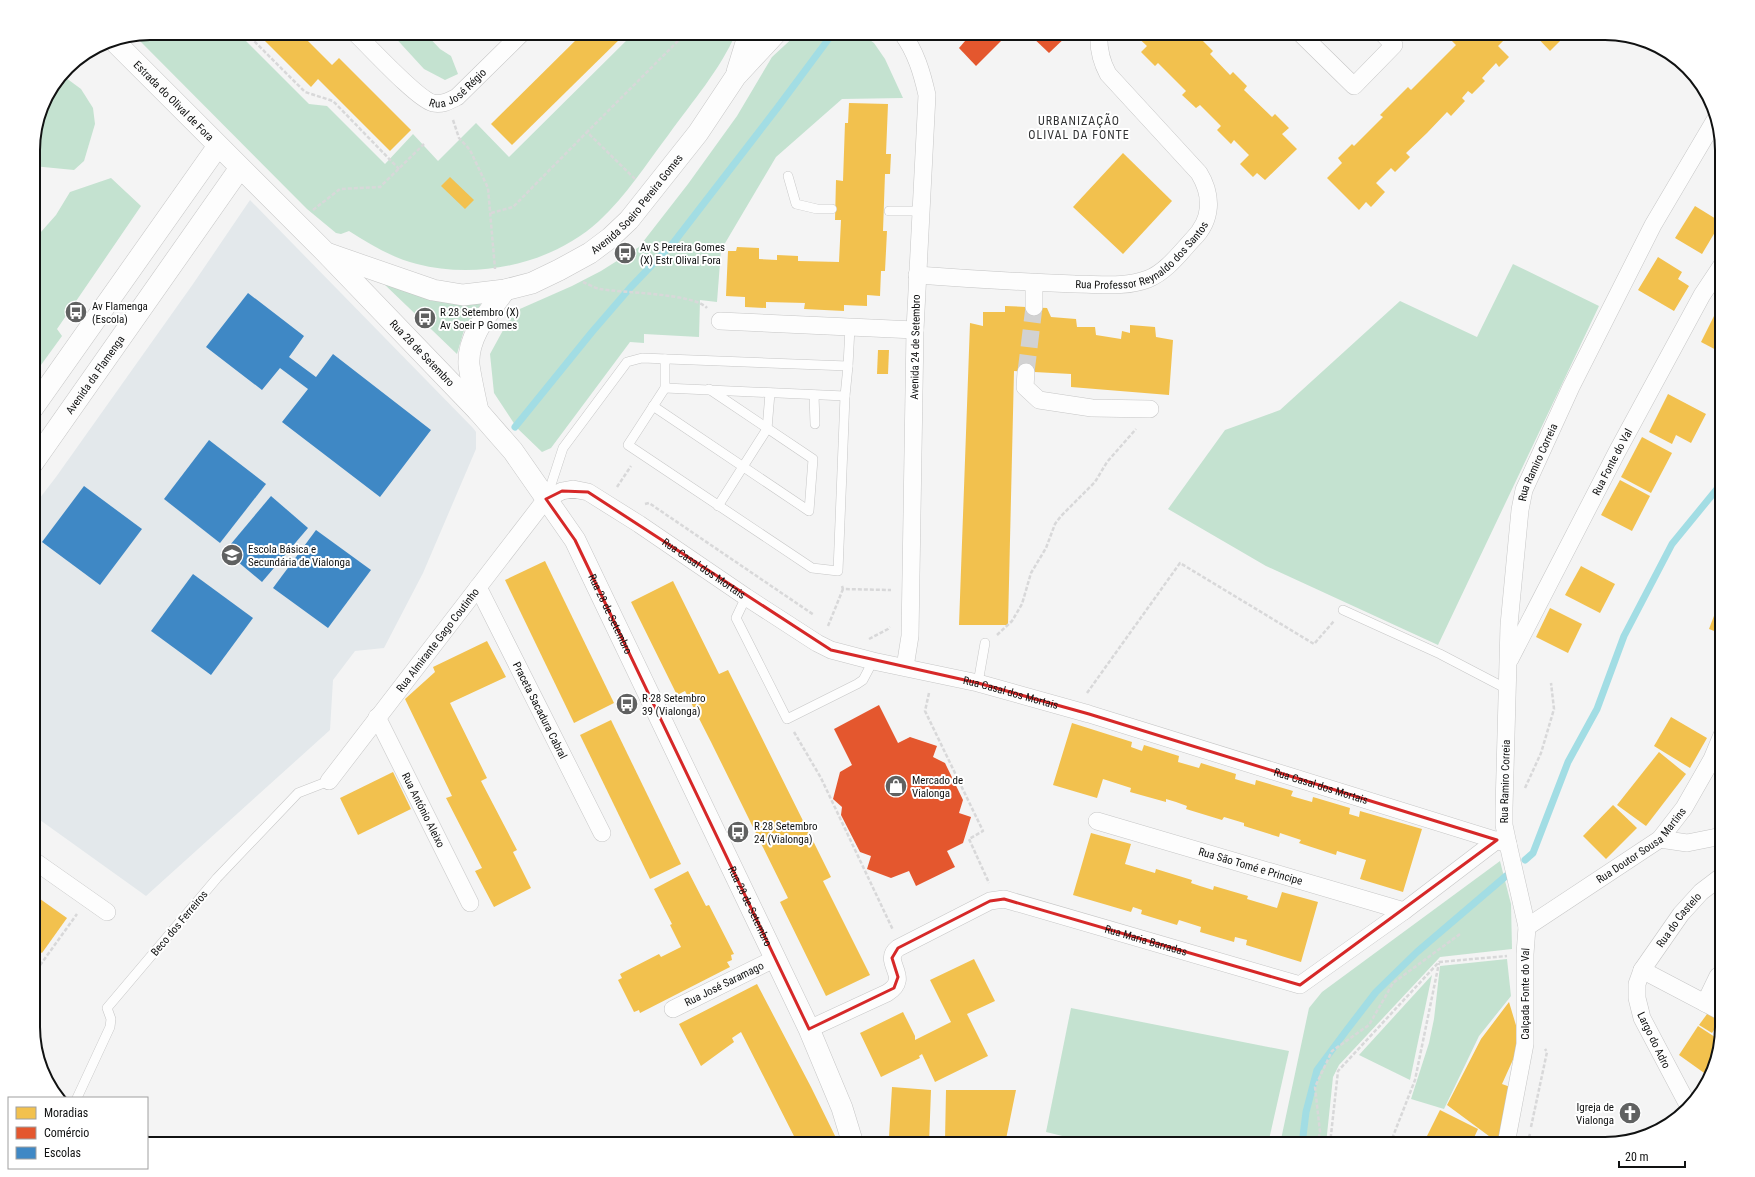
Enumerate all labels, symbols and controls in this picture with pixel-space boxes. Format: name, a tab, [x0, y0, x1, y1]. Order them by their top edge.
street label: Estrada do Olival de Fora	[131, 58, 216, 144]
street label: Rua José Régio	[427, 66, 489, 111]
district label: URBANIZAÇÃO OLIVAL DA FONTE	[1028, 112, 1130, 142]
street label: Avenida Soeiro Pereira Gomes	[588, 152, 686, 257]
street label: Rua Professor Reynaldo dos Santos	[1075, 219, 1211, 292]
bus stop icon: Av S Pereira Gomes (X) Estr Olival Fora	[612, 240, 638, 266]
place label: Av S Pereira Gomes (X) Estr Olival Fora	[640, 241, 725, 267]
street label: Avenida 24 de Setembro	[908, 294, 923, 400]
bus stop icon: Av Flamenga (Escola)	[63, 299, 89, 325]
place label: Av Flamenga (Escola)	[92, 300, 148, 326]
bus stop icon: R 28 Setembro (X) Av Soeir P Gomes	[412, 305, 438, 331]
place label: R 28 Setembro (X) Av Soeir P Gomes	[440, 306, 519, 332]
street label: Rua 28 de Setembro	[387, 317, 457, 390]
street label: Avenida da Flamenga	[63, 333, 127, 417]
street label: Rua Ramiro Correia	[1516, 422, 1560, 502]
street label: Rua Fonte do Val	[1590, 427, 1635, 498]
street label: Rua Casal dos Mortais	[659, 536, 748, 602]
school or university icon: Escola Básica e Secundária de Vialonga	[219, 542, 245, 568]
place label: Escola Básica e Secundária de Vialonga	[248, 543, 350, 569]
street label: Rua 28 de Setembro	[585, 572, 635, 657]
street label: Rua Almirante Gago Coutinho	[394, 585, 482, 695]
street label: Praceta Sacadura Cabral	[510, 660, 570, 761]
street label: Rua Casal dos Mortais	[962, 674, 1060, 712]
bus stop icon: R 28 Setembro 39 (Vialonga)	[614, 691, 640, 717]
place label: R 28 Setembro 39 (Vialonga)	[642, 692, 706, 718]
street label: Rua Ramiro Correia	[1498, 739, 1513, 823]
street label: Rua Casal dos Mortais	[1272, 766, 1370, 807]
street label: Rua António Aleixo	[399, 771, 447, 850]
shop icon: Mercado de Vialonga	[883, 773, 909, 799]
place label: Mercado de Vialonga	[912, 774, 963, 800]
street label: Rua Doutor Sousa Martins	[1594, 805, 1689, 886]
bus stop icon: R 28 Setembro 24 (Vialonga)	[725, 819, 751, 845]
place label: R 28 Setembro 24 (Vialonga)	[754, 820, 818, 846]
street label: Rua São Tomé e Principe	[1197, 845, 1304, 888]
street label: Rua 28 de Setembro	[725, 864, 775, 949]
street label: Beco dos Ferreiros	[148, 888, 210, 959]
street label: Rua do Castelo	[1654, 890, 1704, 950]
street label: Rua Maria Barradas	[1103, 923, 1189, 959]
street label: Calçada Fonte do Val	[1519, 947, 1532, 1040]
street label: Rua José Saramago	[683, 959, 766, 1009]
street label: Largo do Adro	[1634, 1010, 1673, 1071]
legend	[8, 1097, 148, 1169]
church icon: Igreja de Vialonga	[1617, 1100, 1643, 1126]
place label: Igreja de Vialonga	[1576, 1101, 1614, 1127]
text: Moradias	[44, 1106, 88, 1120]
text: Comércio	[44, 1126, 89, 1140]
scale bar	[1619, 1143, 1685, 1169]
text: Escolas	[44, 1146, 81, 1160]
text: 20 m	[1625, 1150, 1649, 1164]

